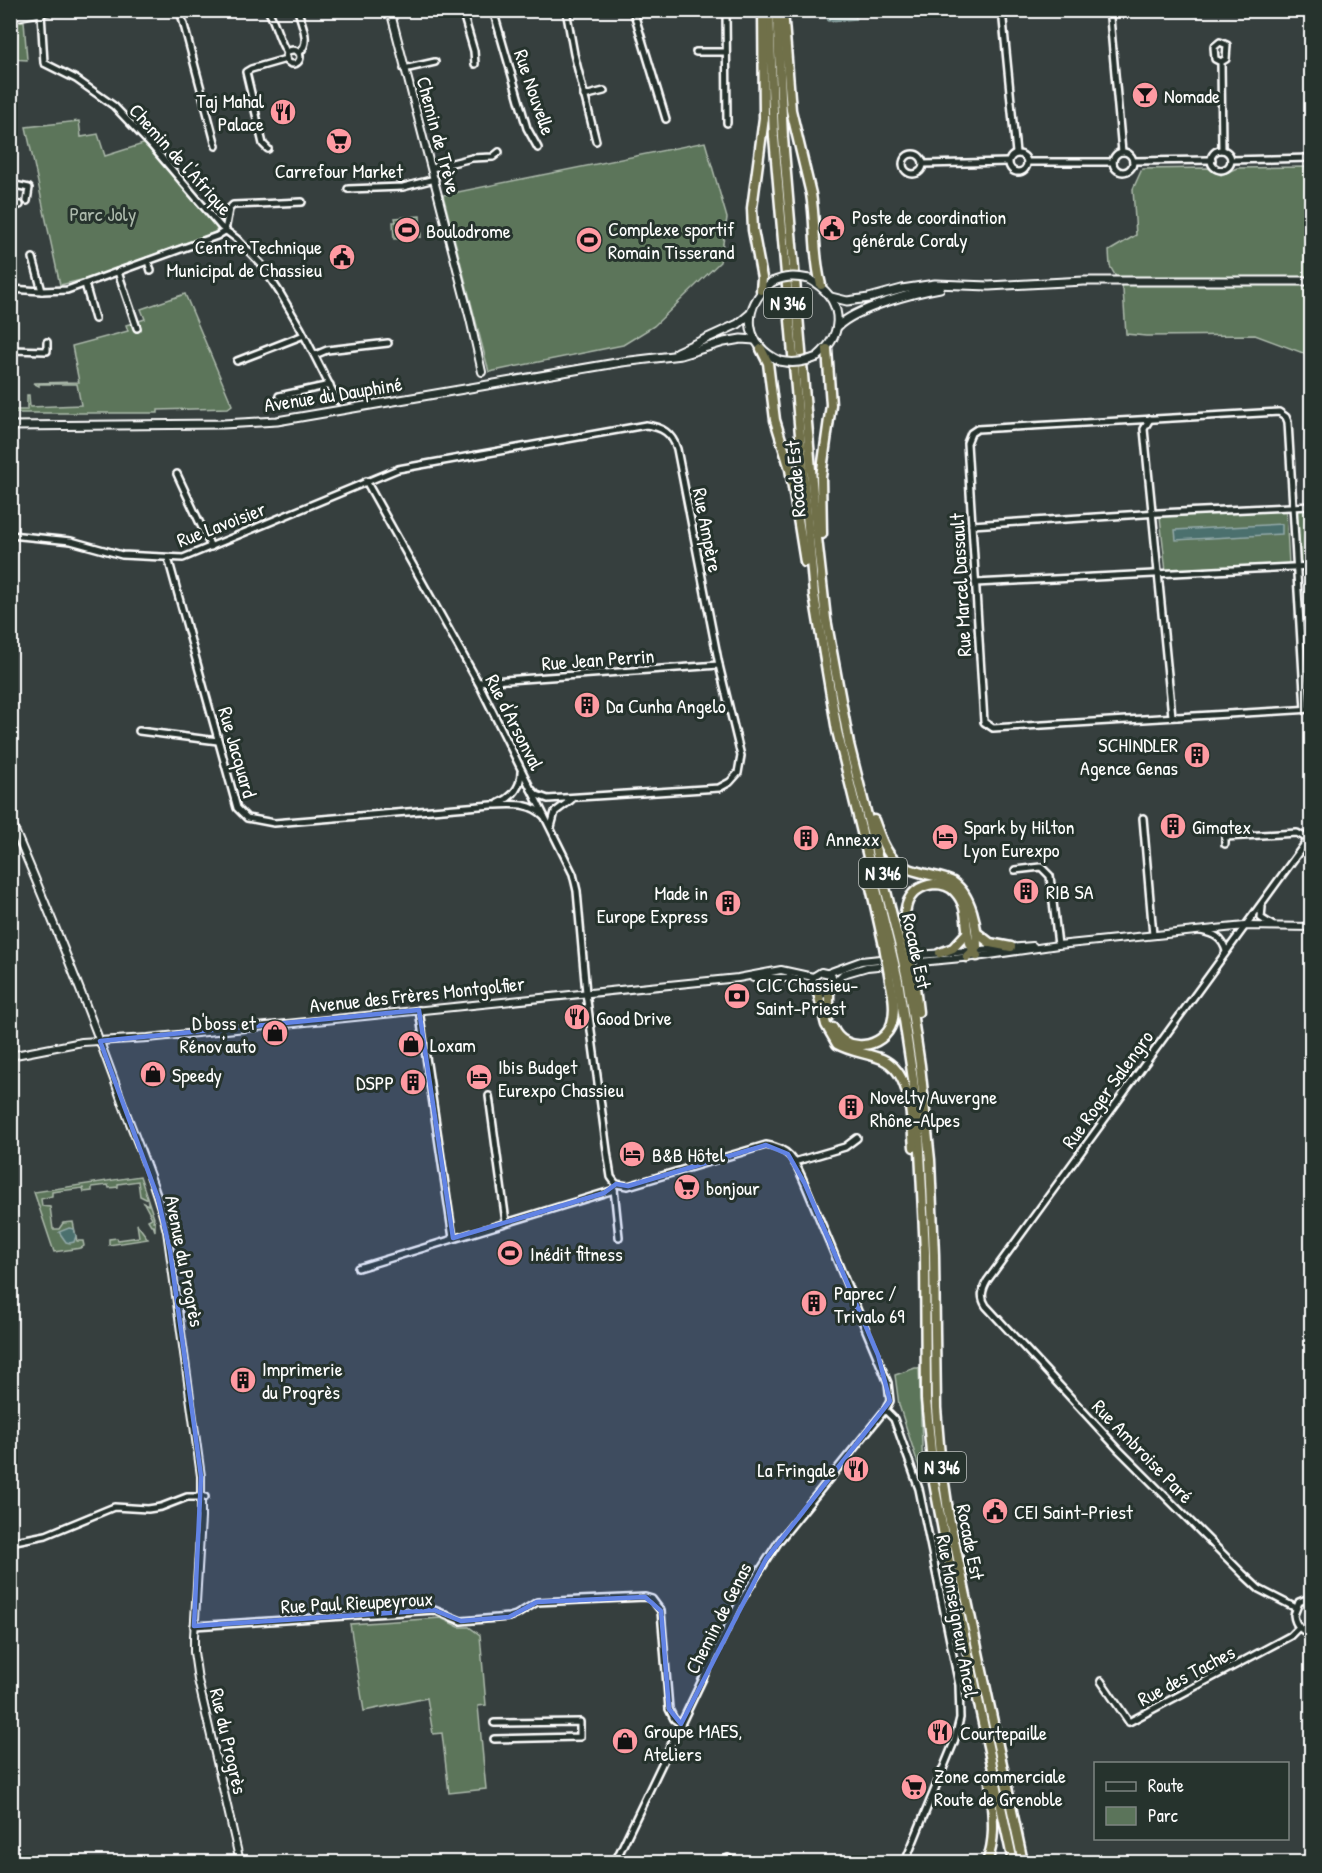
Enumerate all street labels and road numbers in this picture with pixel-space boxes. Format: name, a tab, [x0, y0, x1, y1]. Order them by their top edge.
street label: Rue Nouvelle	[508, 46, 562, 138]
street label: Chemin de Trève	[410, 73, 468, 197]
street label: Chemin de l'Afrique	[123, 97, 239, 221]
road number: N 346	[764, 288, 812, 318]
street label: Avenue du Dauphiné	[262, 370, 404, 418]
street label: Rocade Est	[778, 439, 812, 518]
street label: Rue Ampère	[687, 486, 729, 574]
street label: Rue Lavoisier	[173, 495, 270, 553]
street label: Rue Marcel Dassault	[943, 512, 977, 657]
street label: Rue Jean Perrin	[541, 642, 655, 676]
street label: Rue d'Arsonval	[479, 669, 551, 775]
street label: Rue Jacquard	[212, 703, 264, 801]
road number: N 346	[859, 858, 907, 888]
street label: Rocade Est	[896, 911, 938, 992]
street label: Avenue des Frères Montgolfier	[308, 969, 526, 1019]
street label: Rue Roger Salengro	[1055, 1024, 1159, 1154]
street label: Avenue du Progrès	[159, 1193, 211, 1329]
street label: Rue Ambroise Paré	[1086, 1393, 1200, 1509]
road number: N 346	[918, 1452, 966, 1482]
street label: Rocade Est	[950, 1502, 992, 1583]
street label: Rue Monseigneur Ancel	[930, 1532, 986, 1700]
street label: Chemin de Genas	[678, 1557, 758, 1678]
street label: Rue Paul Rieupeyroux	[280, 1585, 434, 1619]
street label: Rue des Taches	[1133, 1638, 1240, 1712]
street label: Rue du Progrès	[204, 1685, 254, 1797]

